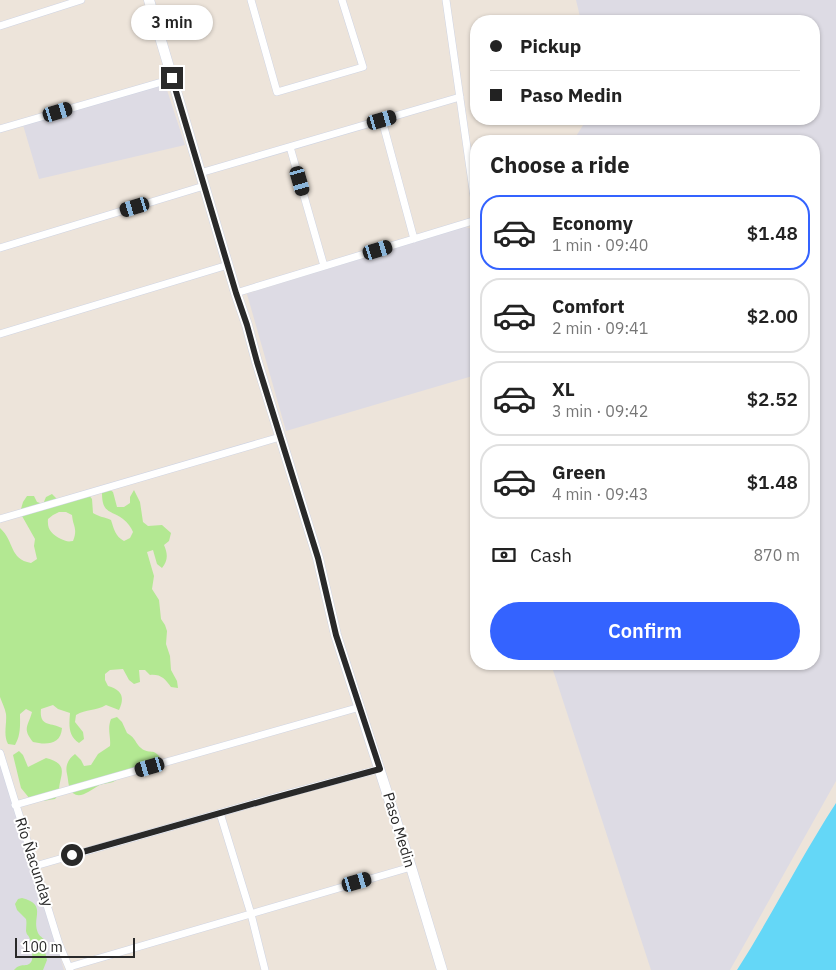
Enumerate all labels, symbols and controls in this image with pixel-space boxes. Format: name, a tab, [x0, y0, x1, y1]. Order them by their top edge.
callout: 3 min	[131, 5, 213, 40]
text: 3 min	[151, 12, 193, 32]
text: Pickup	[520, 34, 581, 58]
route end	[161, 67, 183, 89]
text: Paso Medin	[520, 83, 622, 107]
car	[41, 100, 74, 124]
car	[365, 109, 398, 131]
text: Choose a ride	[490, 150, 630, 179]
car	[288, 165, 311, 197]
car	[118, 195, 151, 219]
icon: car	[492, 210, 537, 255]
text: Economy	[552, 211, 633, 235]
text: $1.48	[747, 221, 798, 245]
text: 1 min · 09:40	[552, 235, 648, 255]
car	[361, 238, 394, 262]
icon: car	[492, 293, 537, 338]
text: Comfort	[552, 294, 625, 318]
text: $2.00	[747, 304, 798, 328]
text: 2 min · 09:41	[552, 318, 648, 338]
icon: car	[492, 376, 537, 421]
text: XL	[552, 377, 575, 401]
text: $2.52	[747, 387, 798, 411]
text: 3 min · 09:42	[552, 401, 648, 421]
icon: car	[492, 459, 537, 504]
text: Green	[552, 460, 606, 484]
text: $1.48	[747, 470, 798, 494]
text: 4 min · 09:43	[552, 484, 648, 504]
icon: cash	[490, 541, 518, 569]
text: Cash	[530, 543, 572, 567]
text: 870 m	[753, 545, 800, 565]
button: Confirm	[490, 602, 800, 660]
car	[133, 756, 166, 778]
street label: Paso Medin	[379, 790, 420, 870]
street label: Río Ñacunday	[11, 815, 58, 909]
route start	[61, 844, 83, 866]
car	[340, 871, 373, 893]
scale bar	[15, 935, 135, 958]
text: 100 m	[22, 938, 63, 956]

